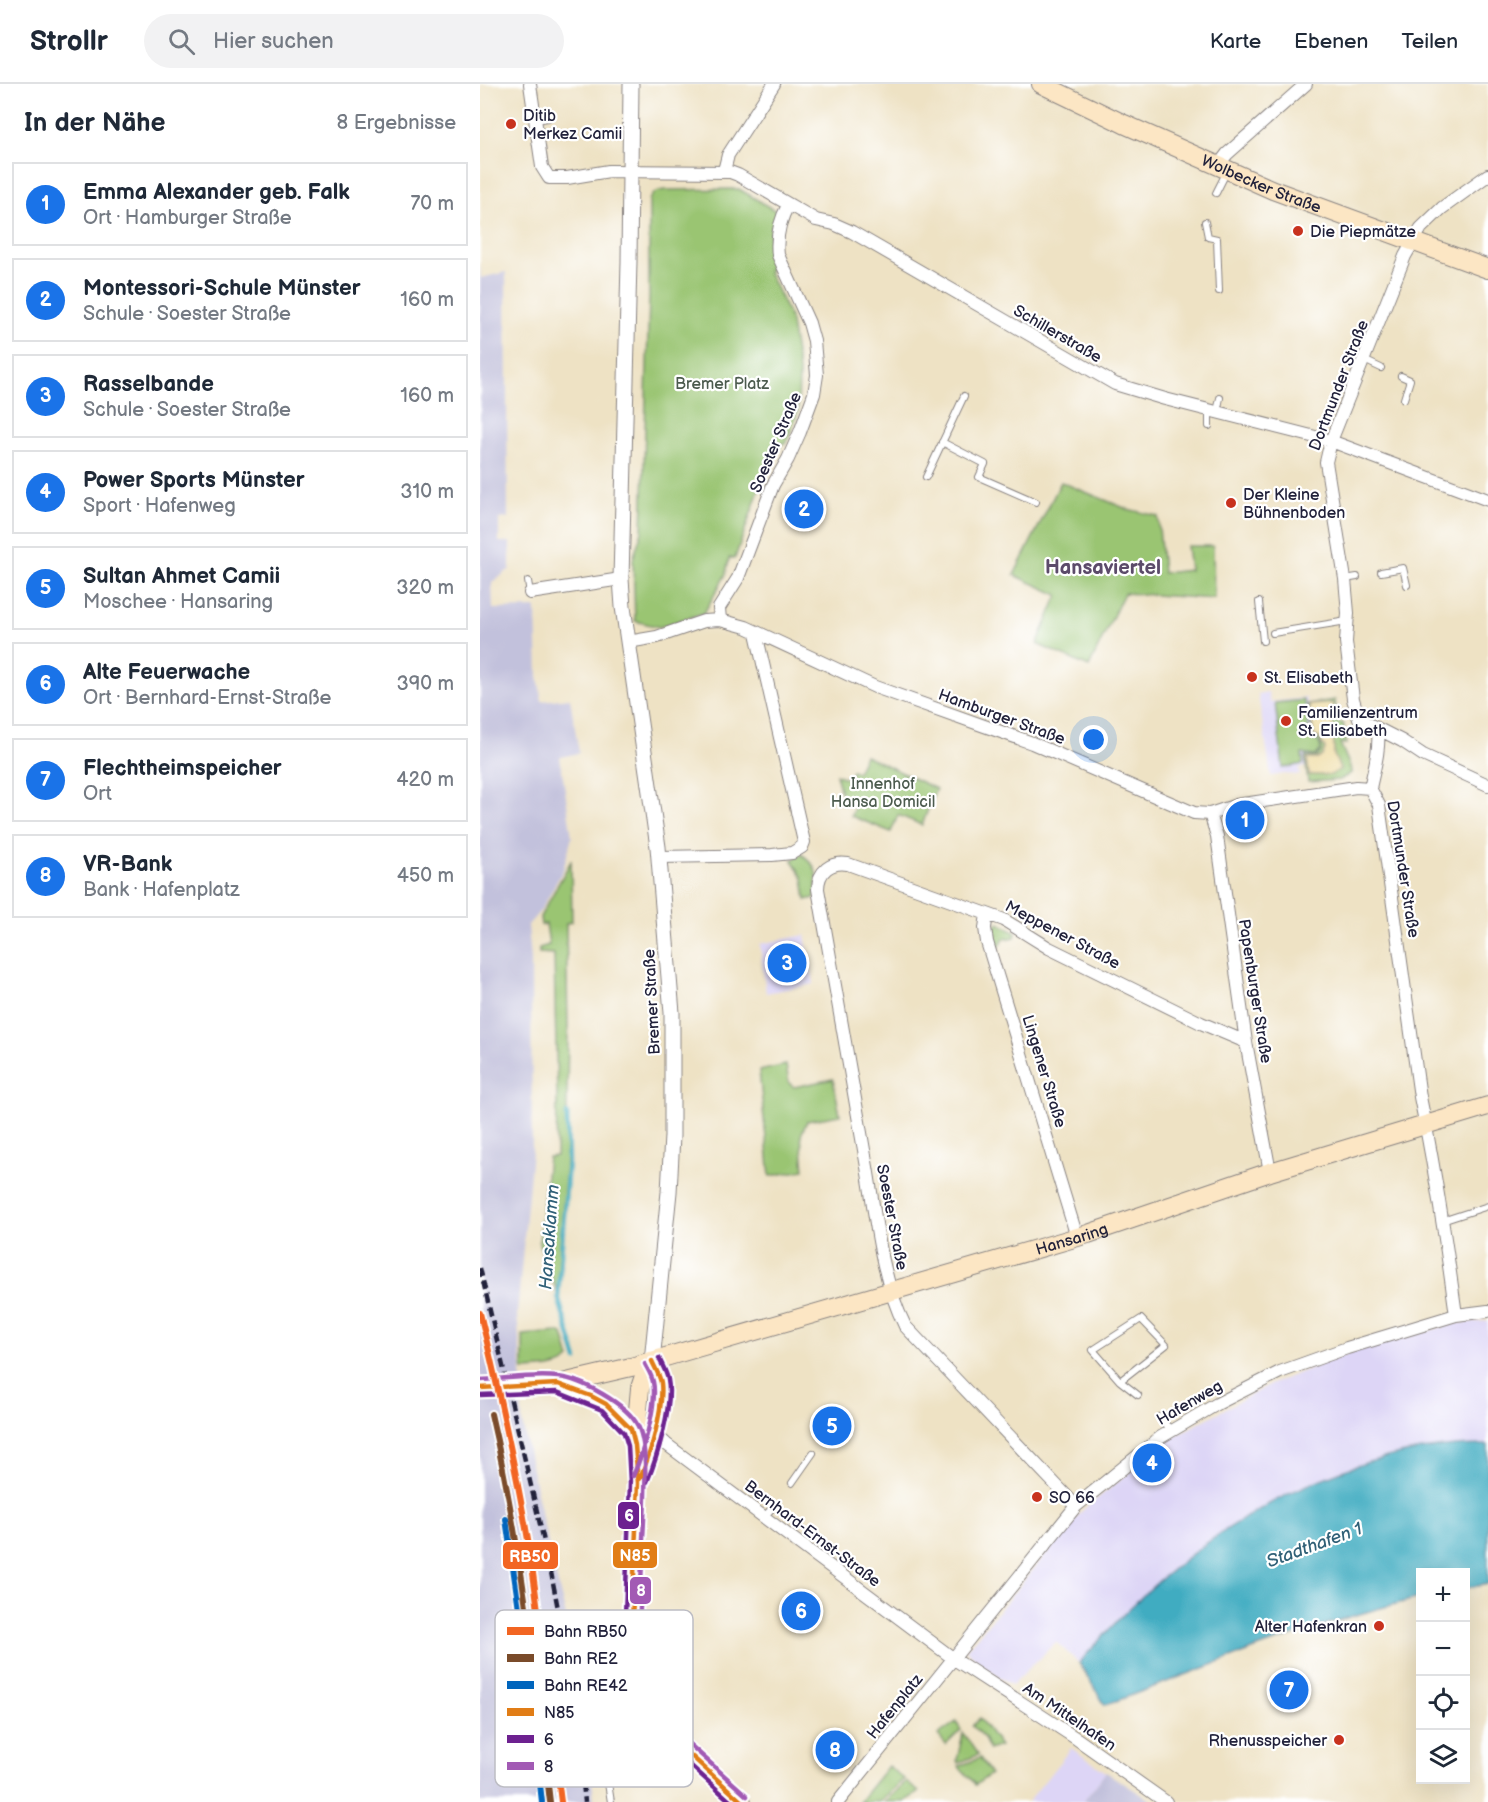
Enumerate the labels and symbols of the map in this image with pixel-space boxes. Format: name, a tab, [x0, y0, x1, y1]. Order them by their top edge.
place label: Ditib Merkez Camii	[523, 107, 622, 144]
marker: Ditib Merkez Camii	[504, 117, 518, 131]
street label: Wolbecker Straße	[1198, 151, 1324, 218]
place label: Die Piepmätze	[1310, 223, 1416, 242]
marker: Die Piepmätze	[1291, 224, 1305, 238]
street label: Schillerstraße	[1010, 301, 1105, 367]
street label: Dortmunder Straße	[1306, 317, 1373, 454]
park label: Bremer Platz	[675, 375, 769, 394]
street label: Soester Straße	[747, 389, 806, 496]
pin: 2	[784, 486, 824, 532]
place label: Der Kleine Bühnenboden	[1243, 486, 1345, 523]
marker: Der Kleine Bühnenboden	[1224, 496, 1238, 510]
district label: Hansaviertel	[1045, 556, 1161, 580]
place label: St. Elisabeth	[1264, 669, 1353, 688]
marker: St. Elisabeth	[1245, 670, 1259, 684]
street label: Hamburger Straße	[936, 686, 1068, 749]
place label: Familienzentrum St. Elisabeth	[1298, 704, 1418, 741]
marker: Familienzentrum St. Elisabeth	[1279, 714, 1293, 728]
your location	[1079, 725, 1108, 754]
park label: Innenhof Hansa Domicil	[831, 775, 935, 812]
pin: 1	[1226, 798, 1264, 842]
street label: Dortmunder Straße	[1382, 799, 1423, 940]
street label: Meppener Straße	[1002, 897, 1123, 974]
street label: Papenburger Straße	[1234, 918, 1275, 1065]
pin: 3	[768, 940, 806, 986]
street label: Bremer Straße	[640, 948, 665, 1055]
street label: Lingener Straße	[1017, 1013, 1070, 1130]
street label: Soester Straße	[872, 1163, 911, 1272]
water label: Hansaklamm	[535, 1184, 564, 1290]
street label: Hansaring	[1034, 1220, 1111, 1260]
street label: Hafenweg	[1153, 1377, 1226, 1430]
pin: 5	[812, 1404, 852, 1448]
pin: 4	[1132, 1440, 1172, 1486]
street label: Bernhard-Ernst-Straße	[740, 1477, 884, 1592]
place label: SO 66	[1049, 1489, 1095, 1508]
marker: SO 66	[1030, 1490, 1044, 1504]
line badge: 6	[617, 1501, 640, 1530]
text: 6	[624, 1507, 634, 1526]
water label: Stadthafen 1	[1264, 1518, 1365, 1572]
line badge: RB50	[502, 1541, 559, 1570]
line badge: N85	[612, 1541, 658, 1569]
text: N85	[620, 1547, 650, 1566]
text: RB50	[509, 1548, 551, 1567]
line badge: 8	[629, 1576, 652, 1605]
text: 8	[636, 1582, 646, 1601]
pin: 6	[782, 1588, 820, 1634]
legend	[495, 1610, 693, 1787]
place label: Alter Hafenkran	[1255, 1618, 1367, 1637]
marker: Alter Hafenkran	[1372, 1619, 1386, 1633]
text: Bahn RB50	[544, 1623, 627, 1642]
text: Bahn RE2	[544, 1650, 618, 1669]
pin: 7	[1270, 1668, 1308, 1712]
street label: Hafenplatz	[863, 1670, 927, 1743]
text: Bahn RE42	[544, 1677, 628, 1696]
street label: Am Mittelhafen	[1019, 1679, 1119, 1755]
text: N85	[544, 1704, 575, 1723]
pin: 8	[816, 1728, 854, 1772]
text: 6	[544, 1731, 554, 1750]
place label: Rhenusspeicher	[1208, 1732, 1327, 1751]
marker: Rhenusspeicher	[1332, 1733, 1346, 1747]
text: 8	[544, 1758, 553, 1777]

